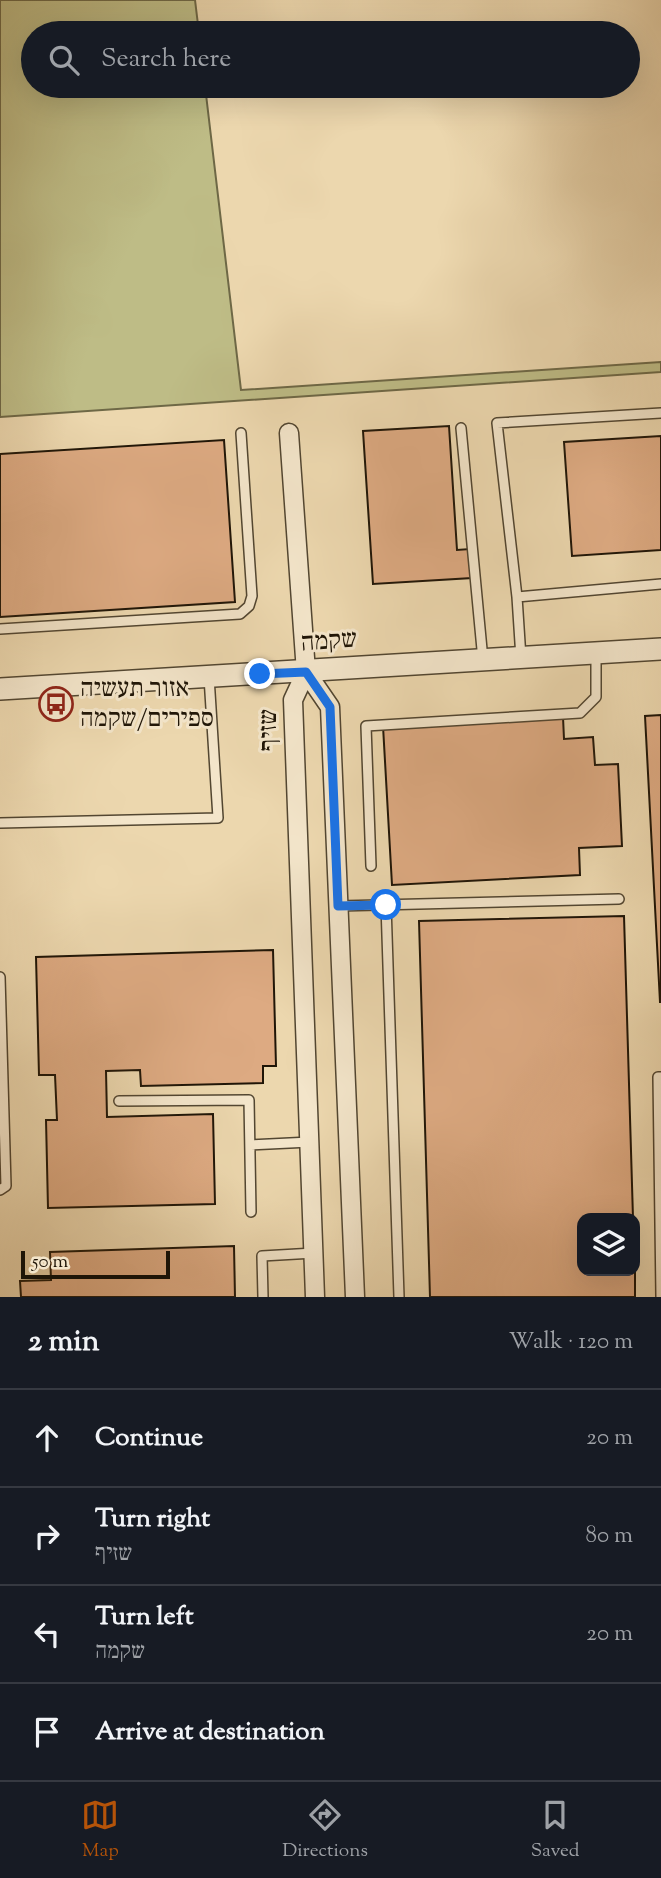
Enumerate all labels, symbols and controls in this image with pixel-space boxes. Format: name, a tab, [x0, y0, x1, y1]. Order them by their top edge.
search box	[21, 21, 640, 98]
icon: search	[45, 41, 83, 79]
text: Search here	[101, 41, 231, 78]
street label: שקמה	[299, 622, 359, 662]
route end	[244, 658, 275, 689]
place label: אזור תעשיה ספירים/שקמה	[80, 671, 214, 738]
bus stop icon: אזור תעשיה ספירים/שקמה	[37, 685, 75, 723]
street label: שזיף	[251, 709, 288, 751]
route start	[370, 889, 401, 920]
map controls	[577, 1213, 640, 1276]
button: layers	[577, 1213, 640, 1276]
scale bar	[21, 1248, 170, 1280]
text: 50 m	[32, 1249, 68, 1276]
text: 2 min	[28, 1321, 100, 1364]
text: Walk · 120 m	[509, 1326, 633, 1359]
icon: ahead	[28, 1419, 66, 1457]
text: Continue	[95, 1420, 203, 1457]
text: 20 m	[586, 1422, 633, 1455]
text: Turn right	[95, 1501, 210, 1538]
icon: right	[28, 1517, 66, 1555]
text: 80 m	[585, 1520, 633, 1553]
text: שזיף	[95, 1538, 132, 1571]
text: Turn left	[95, 1599, 194, 1636]
icon: left	[28, 1615, 66, 1653]
text: 20 m	[586, 1618, 633, 1651]
text: שקמה	[95, 1636, 145, 1669]
icon: arrive	[28, 1713, 66, 1751]
text: Arrive at destination	[95, 1714, 325, 1751]
tab: Map	[81, 1796, 119, 1865]
tab: Directions	[282, 1796, 368, 1865]
tab: Saved	[531, 1796, 580, 1865]

